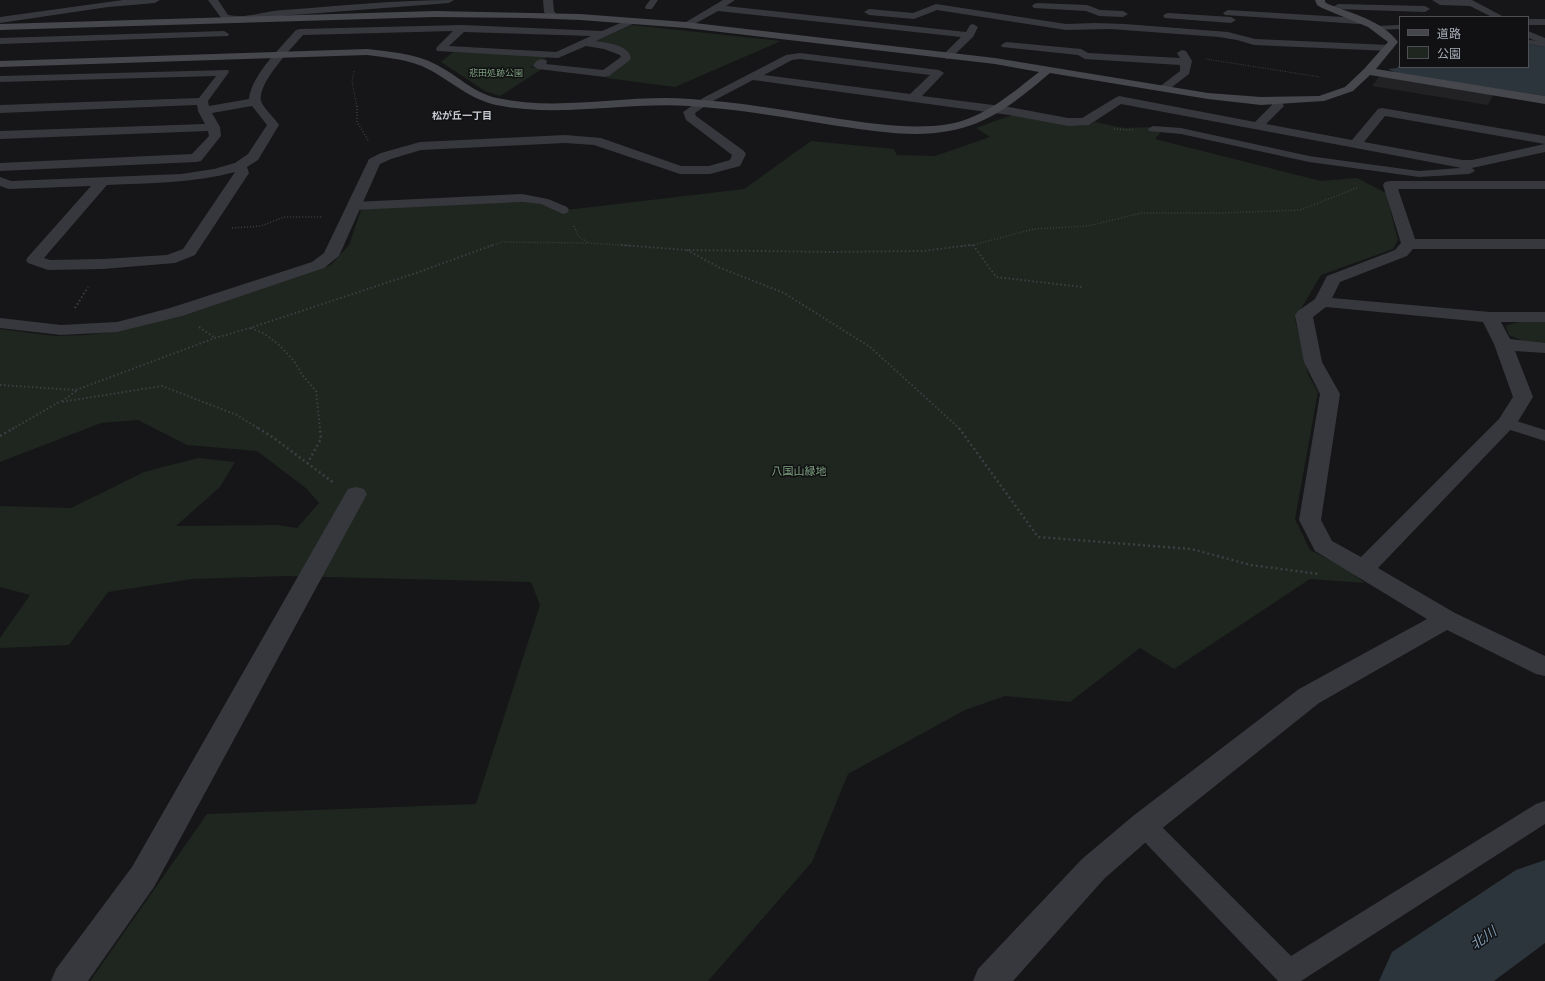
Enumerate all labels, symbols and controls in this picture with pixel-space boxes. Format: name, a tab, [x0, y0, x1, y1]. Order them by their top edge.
legend	[1399, 16, 1529, 68]
text: 道路	[1437, 27, 1461, 41]
text: 公園	[1437, 47, 1461, 61]
park label: 悲田処跡公園	[469, 69, 523, 79]
district label: 松が丘一丁目	[432, 110, 492, 122]
park label: 八国山緑地	[772, 465, 826, 479]
water label: 北川	[1468, 924, 1500, 954]

